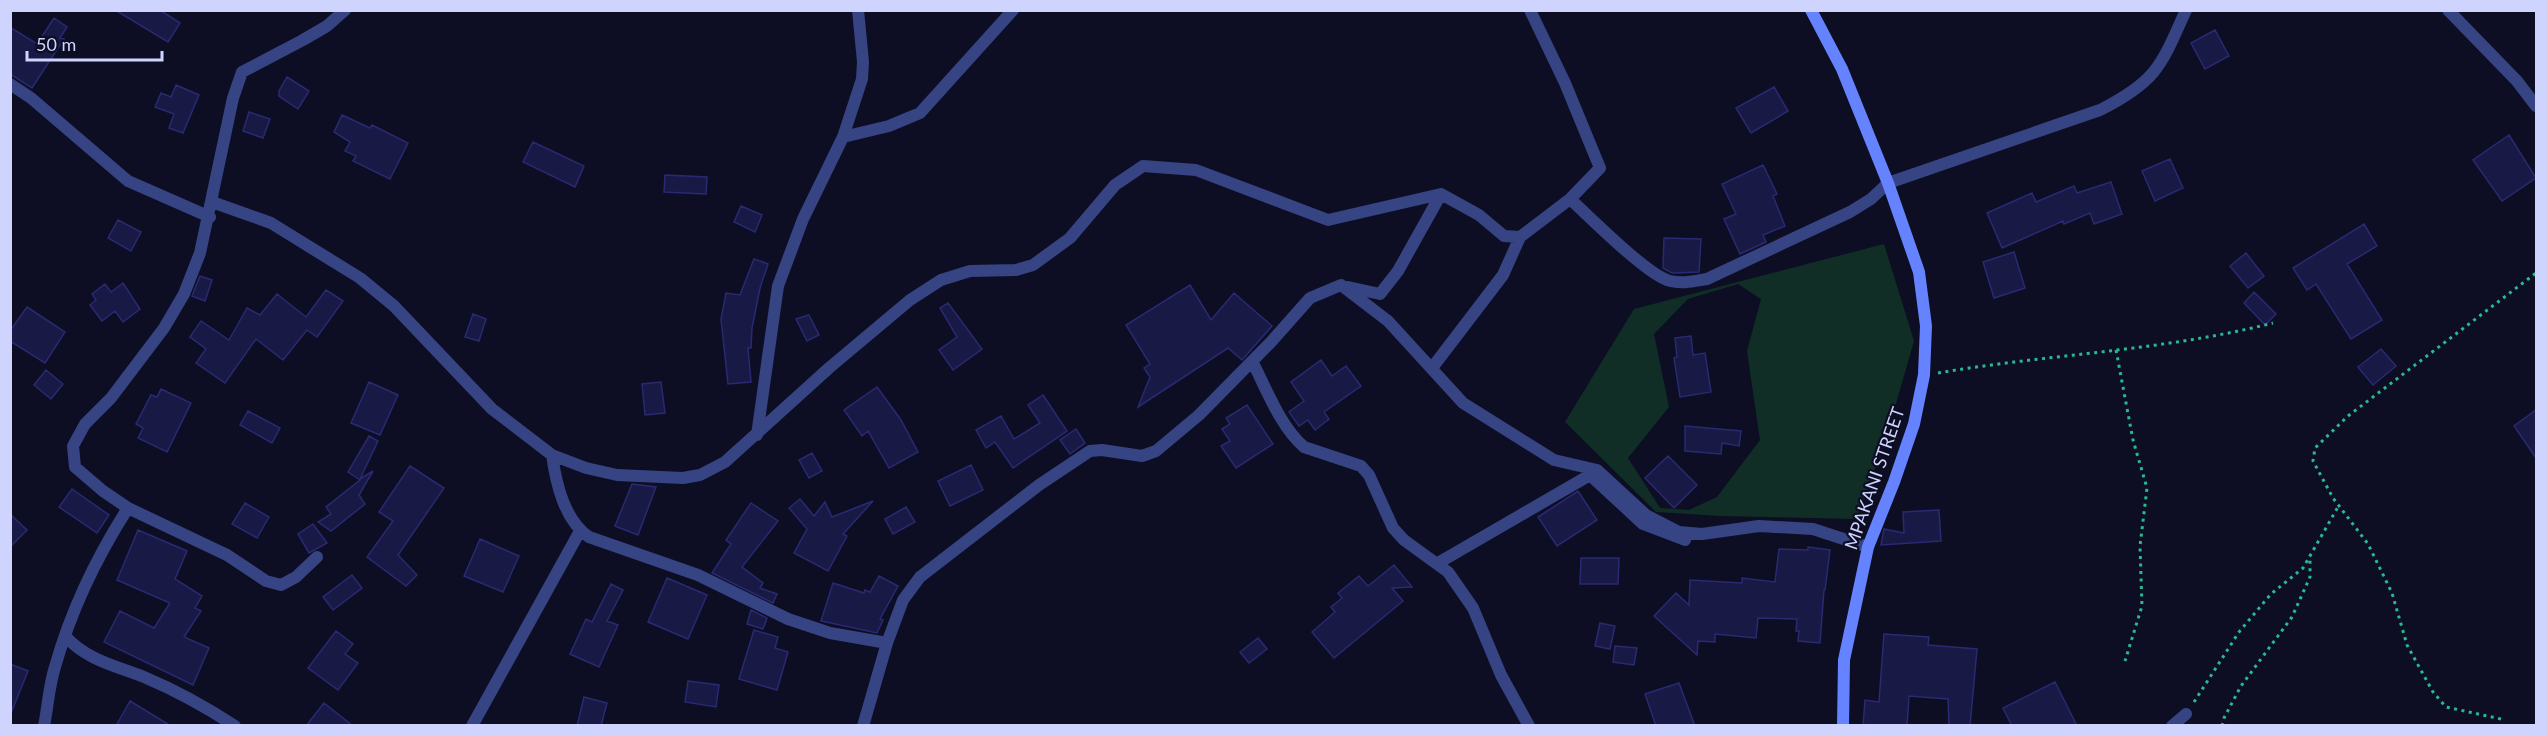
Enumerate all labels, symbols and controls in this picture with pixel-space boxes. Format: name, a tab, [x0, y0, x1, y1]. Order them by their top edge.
scale bar	[27, 24, 162, 62]
text: 50 m	[36, 33, 76, 55]
street label: MPAKANI STREET	[1839, 403, 1909, 552]

